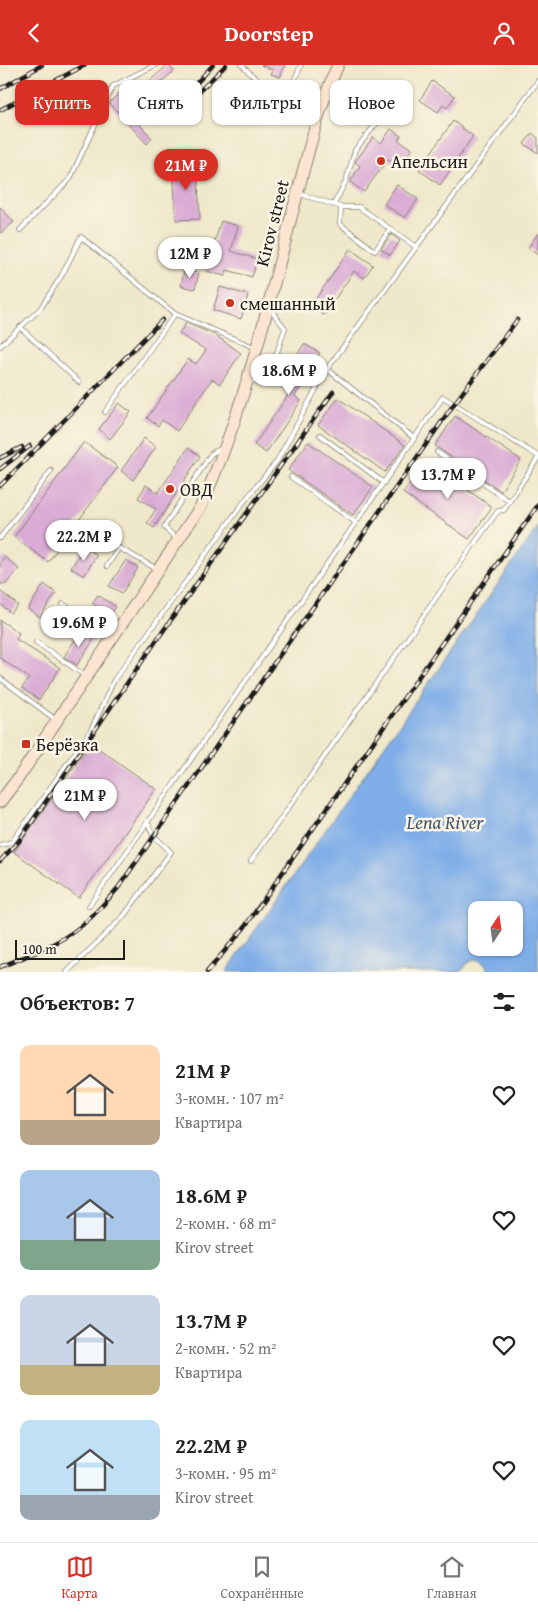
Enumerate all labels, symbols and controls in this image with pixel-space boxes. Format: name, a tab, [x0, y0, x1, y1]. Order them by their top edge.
text: Doorstep	[225, 17, 313, 49]
icon: back	[20, 19, 48, 47]
icon: person	[490, 19, 518, 47]
chip: Купить	[15, 80, 109, 125]
chip: Снять	[119, 80, 202, 125]
chip: Фильтры	[212, 80, 320, 125]
chip: Новое	[330, 80, 413, 125]
place label: Апельсин	[391, 148, 468, 175]
pin: 21M ₽	[151, 149, 221, 191]
text: 21M ₽	[165, 153, 207, 177]
marker: Апельсин	[375, 155, 387, 167]
street label: Kirov street	[248, 176, 296, 269]
pin: 12M ₽	[155, 237, 225, 279]
text: 12M ₽	[169, 241, 211, 265]
place label: смешанный	[240, 290, 336, 317]
marker: смешанный	[224, 297, 236, 309]
pin: 18.6M ₽	[243, 353, 335, 396]
text: 18.6M ₽	[262, 358, 316, 382]
pin: 13.7M ₽	[402, 457, 494, 500]
text: 13.7M ₽	[421, 462, 475, 486]
place label: ОВД	[180, 476, 213, 503]
marker: ОВД	[164, 483, 176, 495]
pin: 22.2M ₽	[38, 519, 130, 562]
text: 22.2M ₽	[57, 524, 111, 548]
pin: 19.6M ₽	[33, 605, 125, 648]
text: 19.6M ₽	[52, 610, 106, 634]
place label: Берёзка	[36, 731, 99, 758]
marker: Берёзка	[20, 738, 32, 750]
pin: 21M ₽	[50, 779, 120, 821]
text: 21M ₽	[64, 783, 106, 807]
water label: Lena River	[406, 808, 484, 836]
north arrow	[468, 901, 522, 956]
map controls	[468, 901, 523, 956]
scale bar	[15, 937, 125, 960]
text: 100 m	[22, 939, 57, 959]
text: Объектов: 7	[20, 987, 135, 1018]
icon: filters	[490, 988, 518, 1016]
text: 21M ₽	[175, 1055, 230, 1086]
icon: home	[60, 1065, 120, 1125]
icon: heart	[490, 1081, 518, 1109]
text: 3-комн. · 107 m²	[175, 1086, 284, 1110]
text: Квартира	[175, 1110, 242, 1134]
text: 18.6M ₽	[175, 1180, 247, 1211]
icon: home	[60, 1190, 120, 1250]
icon: heart	[490, 1206, 518, 1234]
text: 2-комн. · 68 m²	[175, 1211, 276, 1235]
text: Kirov street	[175, 1235, 254, 1259]
text: 13.7M ₽	[175, 1305, 247, 1336]
icon: home	[60, 1315, 120, 1375]
icon: heart	[490, 1331, 518, 1359]
text: 2-комн. · 52 m²	[175, 1336, 276, 1360]
text: Квартира	[175, 1360, 242, 1384]
text: 22.2M ₽	[175, 1430, 247, 1461]
icon: home	[60, 1440, 120, 1500]
icon: heart	[490, 1456, 518, 1484]
text: 3-комн. · 95 m²	[175, 1461, 276, 1485]
text: Kirov street	[175, 1485, 254, 1509]
tab: Карта	[61, 1553, 98, 1603]
tab: Сохранённые	[220, 1553, 304, 1603]
tab: Главная	[427, 1553, 477, 1603]

